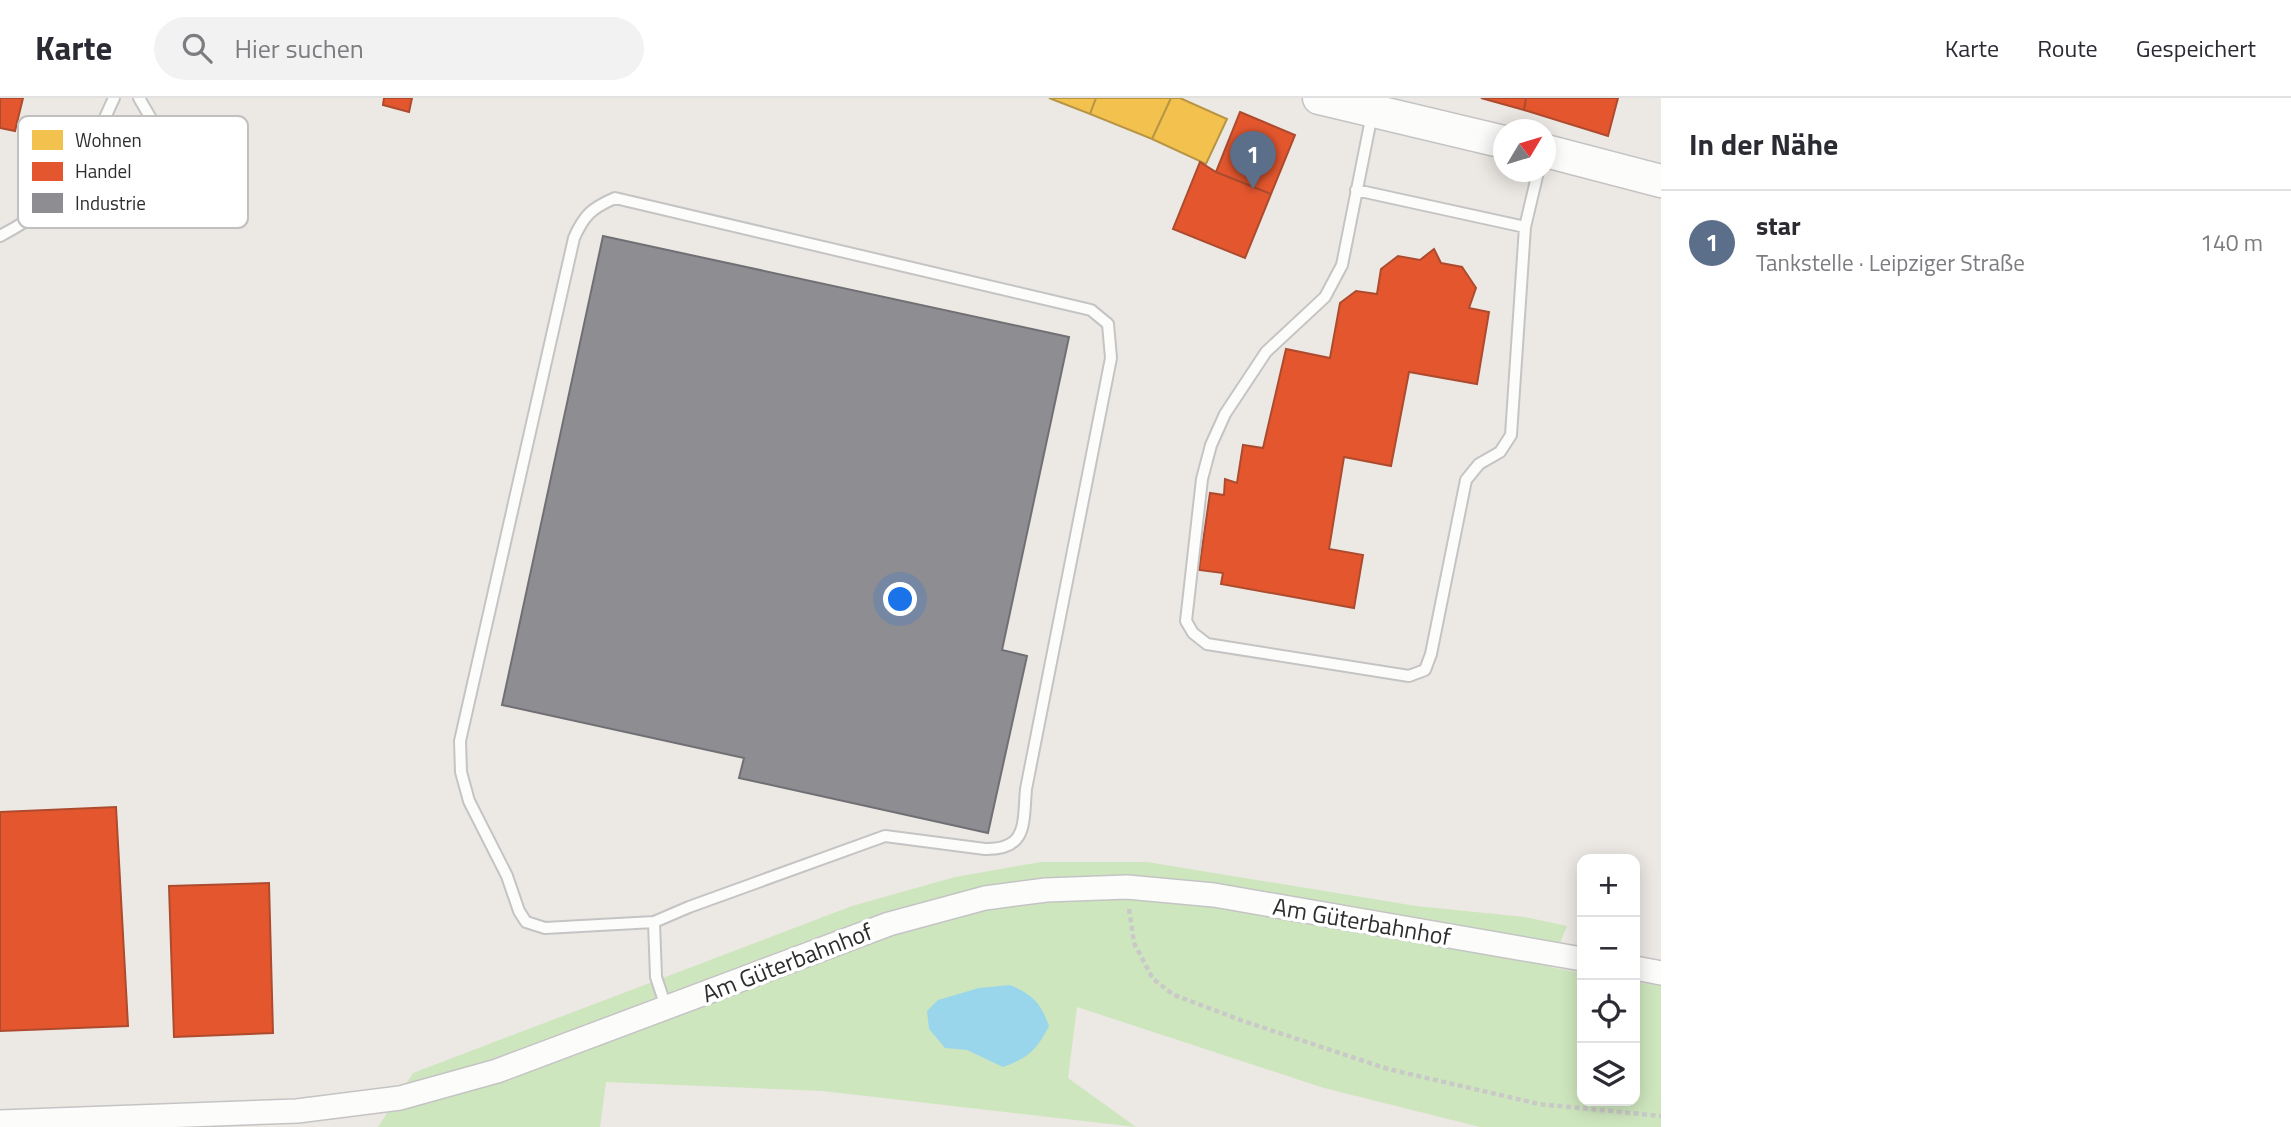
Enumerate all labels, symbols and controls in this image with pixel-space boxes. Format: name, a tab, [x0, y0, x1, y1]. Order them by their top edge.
search box	[154, 17, 644, 80]
text: Karte	[35, 23, 112, 73]
icon: search	[178, 29, 216, 67]
text: Hier suchen	[234, 29, 364, 68]
text: Karte	[1945, 30, 1999, 66]
text: Route	[2037, 30, 2098, 66]
text: Gespeichert	[2136, 30, 2256, 66]
legend	[18, 116, 248, 228]
north arrow	[1493, 119, 1556, 182]
text: In der Nähe	[1689, 121, 1838, 167]
text: Wohnen	[75, 125, 142, 154]
pin: 1	[1230, 131, 1276, 189]
text: Handel	[75, 156, 132, 185]
text: Industrie	[75, 188, 146, 217]
text: star	[1756, 206, 1801, 245]
text: 1	[1706, 225, 1718, 260]
text: 140 m	[2200, 225, 2263, 260]
text: Tankstelle · Leipziger Straße	[1756, 245, 2025, 280]
your location	[883, 582, 917, 616]
map controls	[1577, 854, 1640, 1106]
button: +	[1577, 854, 1640, 917]
street label: Am Güterbahnhof	[1270, 888, 1454, 954]
street label: Am Güterbahnhof	[697, 913, 878, 1011]
button: −	[1577, 917, 1640, 980]
button: locate	[1577, 980, 1640, 1043]
button: layers	[1577, 1043, 1640, 1106]

